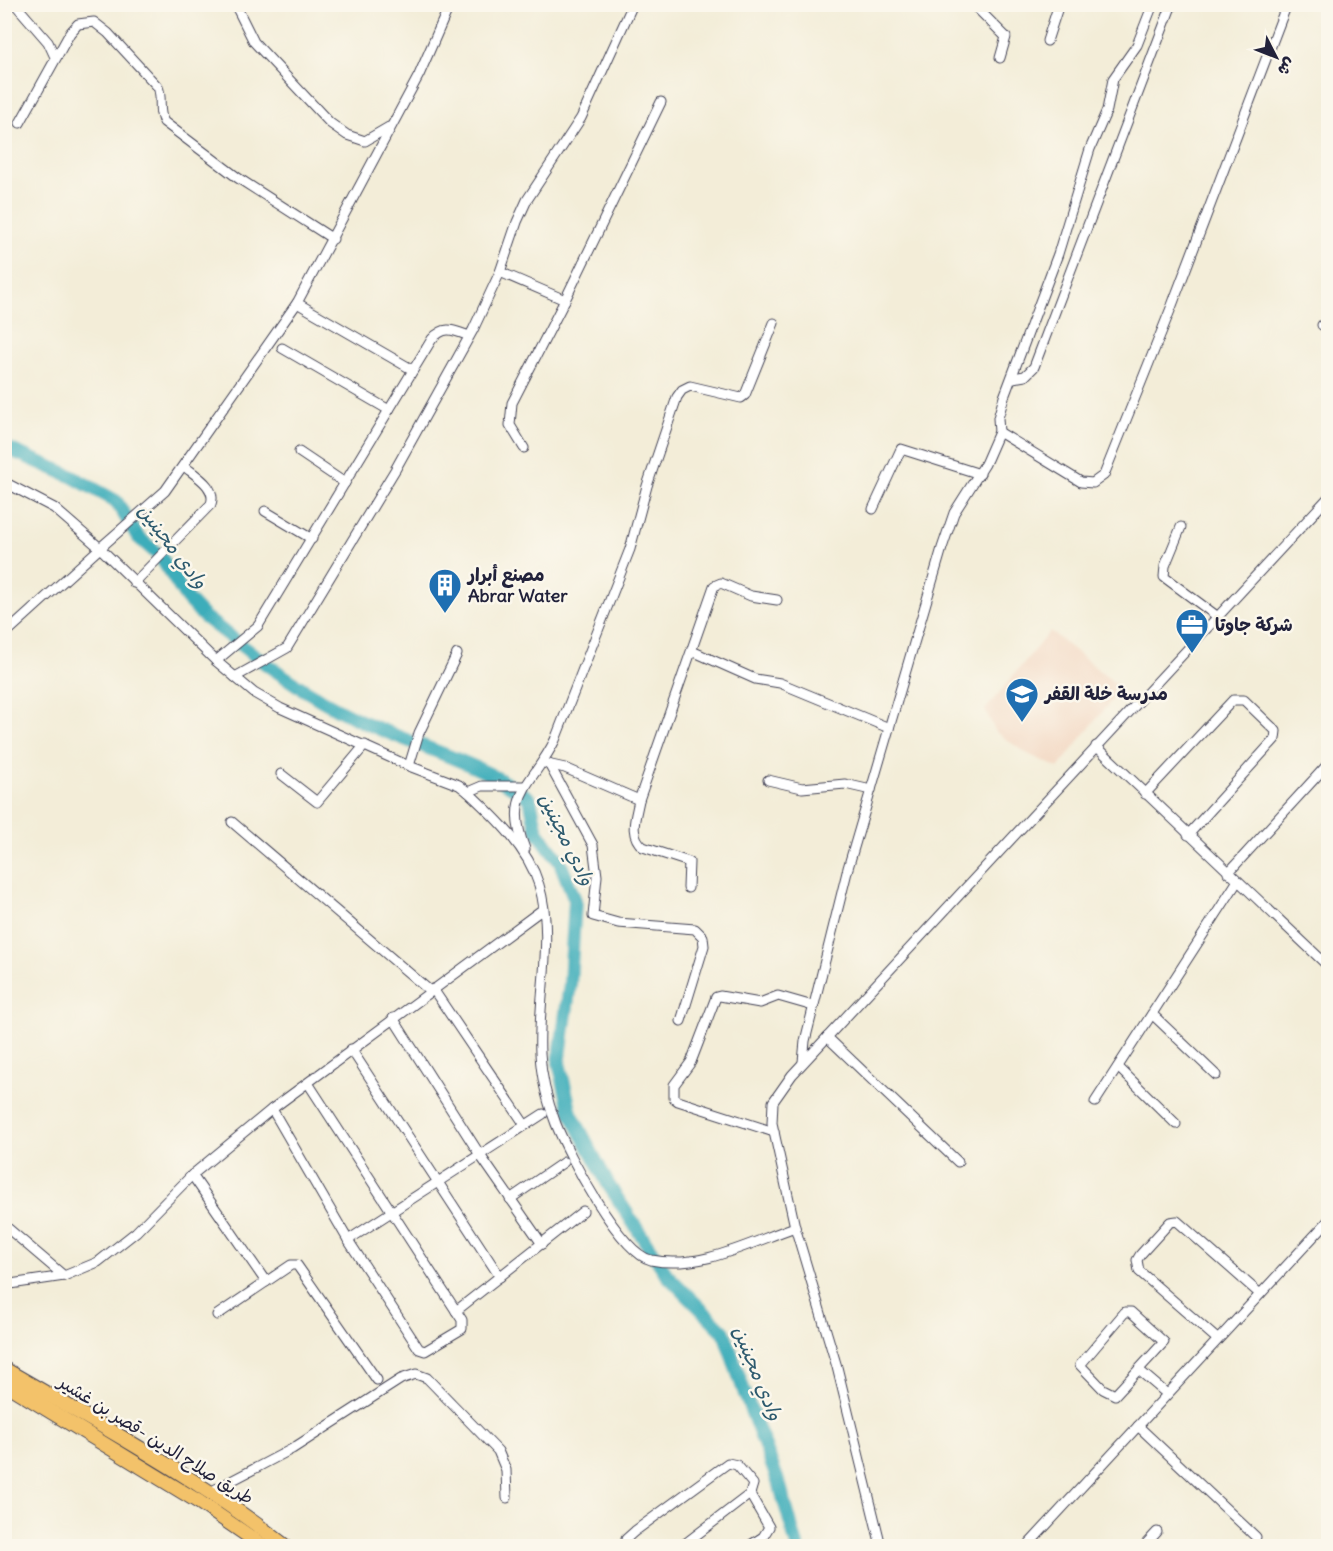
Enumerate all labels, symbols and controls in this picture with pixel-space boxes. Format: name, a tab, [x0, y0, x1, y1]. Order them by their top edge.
north arrow	[1246, 27, 1306, 87]
text: ش	[1274, 54, 1300, 80]
water label: وادي مجينين	[131, 498, 214, 596]
place label: مصنع أبرار Abrar Water	[466, 563, 568, 607]
building icon: مصنع أبرار Abrar Water	[427, 567, 463, 614]
office icon: شركة جاوتا	[1174, 607, 1210, 654]
place label: شركة جاوتا	[1215, 613, 1293, 636]
school or university icon: مدرسة خلة القفر	[1004, 676, 1040, 723]
place label: مدرسة خلة القفر	[1043, 682, 1168, 705]
water label: وادي مجينين	[532, 788, 601, 891]
water label: وادي مجينين	[725, 1322, 789, 1426]
street label: طريق صلاح الدين -قصر بن غشير	[52, 1369, 258, 1510]

